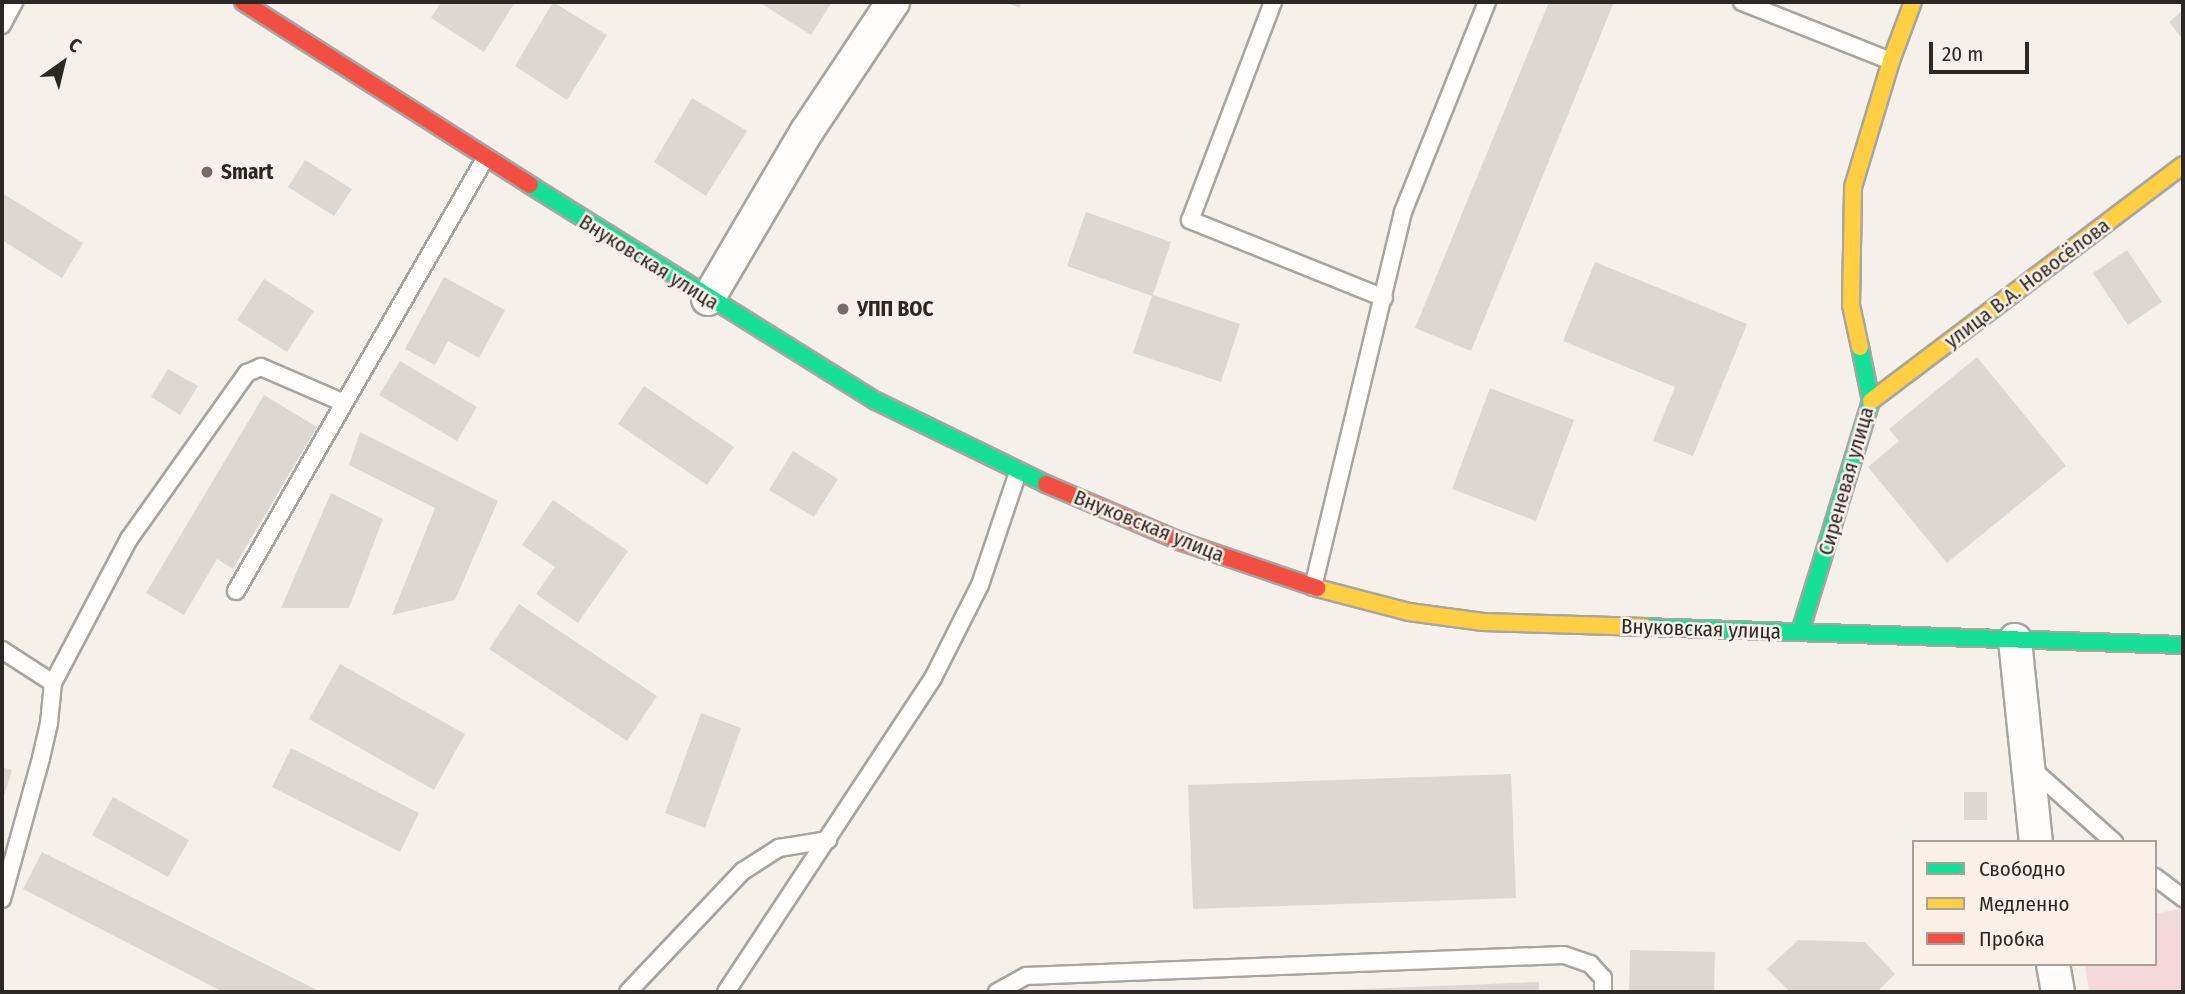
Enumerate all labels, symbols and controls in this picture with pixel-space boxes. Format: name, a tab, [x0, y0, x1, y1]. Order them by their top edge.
north arrow	[28, 28, 98, 98]
scale bar	[1933, 28, 2033, 72]
text: С	[64, 33, 86, 57]
text: 20 m	[1942, 41, 1983, 67]
place label: Smart	[221, 159, 273, 185]
marker: Smart	[199, 164, 215, 180]
street label: Внуковская улица	[574, 209, 724, 315]
street label: улица В.А. Новосёлова	[1939, 213, 2115, 353]
place label: УПП ВОС	[857, 296, 934, 322]
marker: УПП ВОС	[835, 301, 851, 317]
street label: Сиреневая улица	[1813, 404, 1879, 558]
street label: Внуковская улица	[1070, 484, 1228, 568]
street label: Внуковская улица	[1621, 614, 1781, 644]
legend	[1912, 840, 2157, 966]
text: Свободно	[1979, 856, 2065, 882]
text: Медленно	[1979, 891, 2069, 917]
text: Пробка	[1979, 926, 2045, 952]

